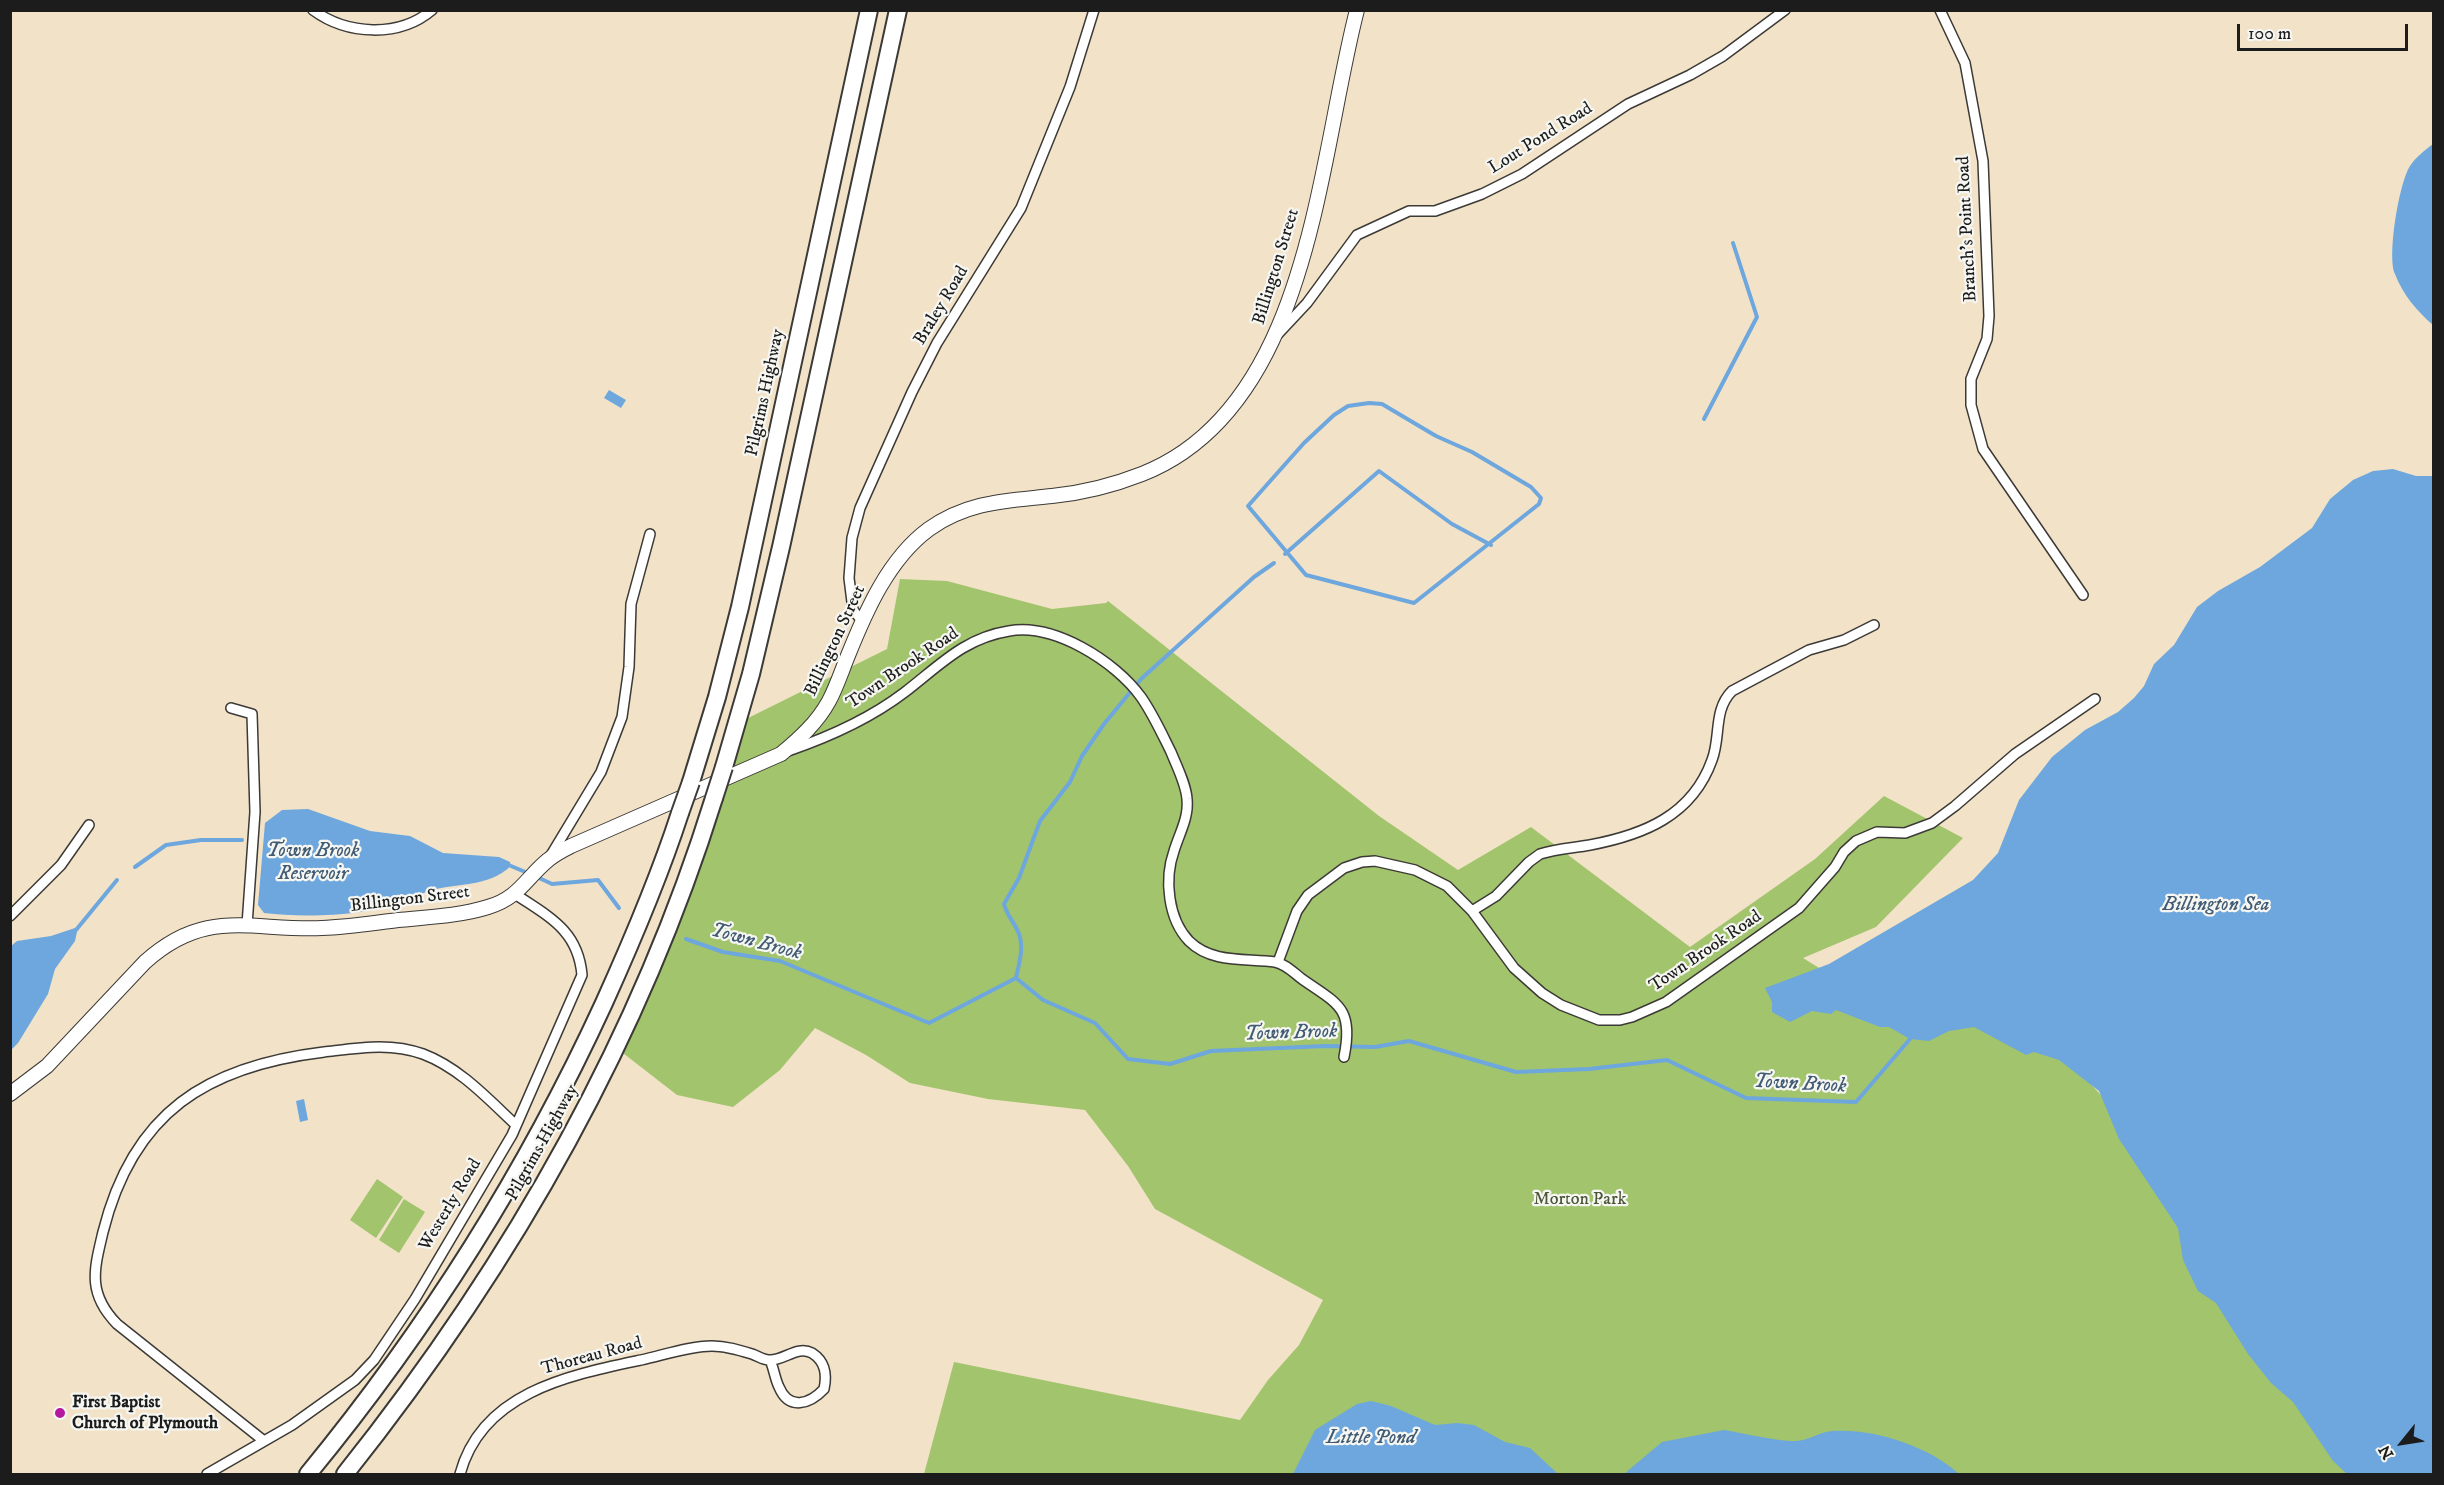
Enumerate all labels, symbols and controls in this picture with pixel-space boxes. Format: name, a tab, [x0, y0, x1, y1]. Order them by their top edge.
scale bar	[2240, 12, 2411, 50]
text: 100 m	[2248, 23, 2291, 45]
street label: Lout Pond Road	[1485, 98, 1597, 180]
street label: Branch's Point Road	[1953, 156, 1983, 302]
street label: Billington Street	[1249, 207, 1305, 327]
street label: Braley Road	[910, 263, 974, 349]
street label: Pilgrims Highway	[742, 327, 790, 459]
street label: Billington Street	[801, 582, 871, 700]
street label: Town Brook Road	[843, 624, 963, 714]
water label: Town Brook Reservoir	[267, 840, 359, 887]
street label: Billington Street	[349, 882, 471, 918]
water label: Billington Sea	[2163, 894, 2269, 918]
street label: Town Brook Road	[1646, 907, 1766, 997]
water label: Town Brook	[708, 919, 804, 967]
water label: Town Brook	[1244, 1020, 1338, 1048]
water label: Town Brook	[1753, 1071, 1847, 1099]
street label: Pilgrims Highway	[502, 1081, 584, 1205]
street label: Westerly Road	[415, 1155, 487, 1255]
park label: Morton Park	[1534, 1189, 1626, 1211]
street label: Thoreau Road	[539, 1333, 645, 1381]
place label: First Baptist Church of Plymouth	[72, 1392, 218, 1434]
marker: First Baptist Church of Plymouth	[53, 1406, 67, 1420]
north arrow	[2372, 1413, 2432, 1473]
water label: Little Pond	[1326, 1427, 1416, 1451]
text: N	[2374, 1441, 2398, 1463]

